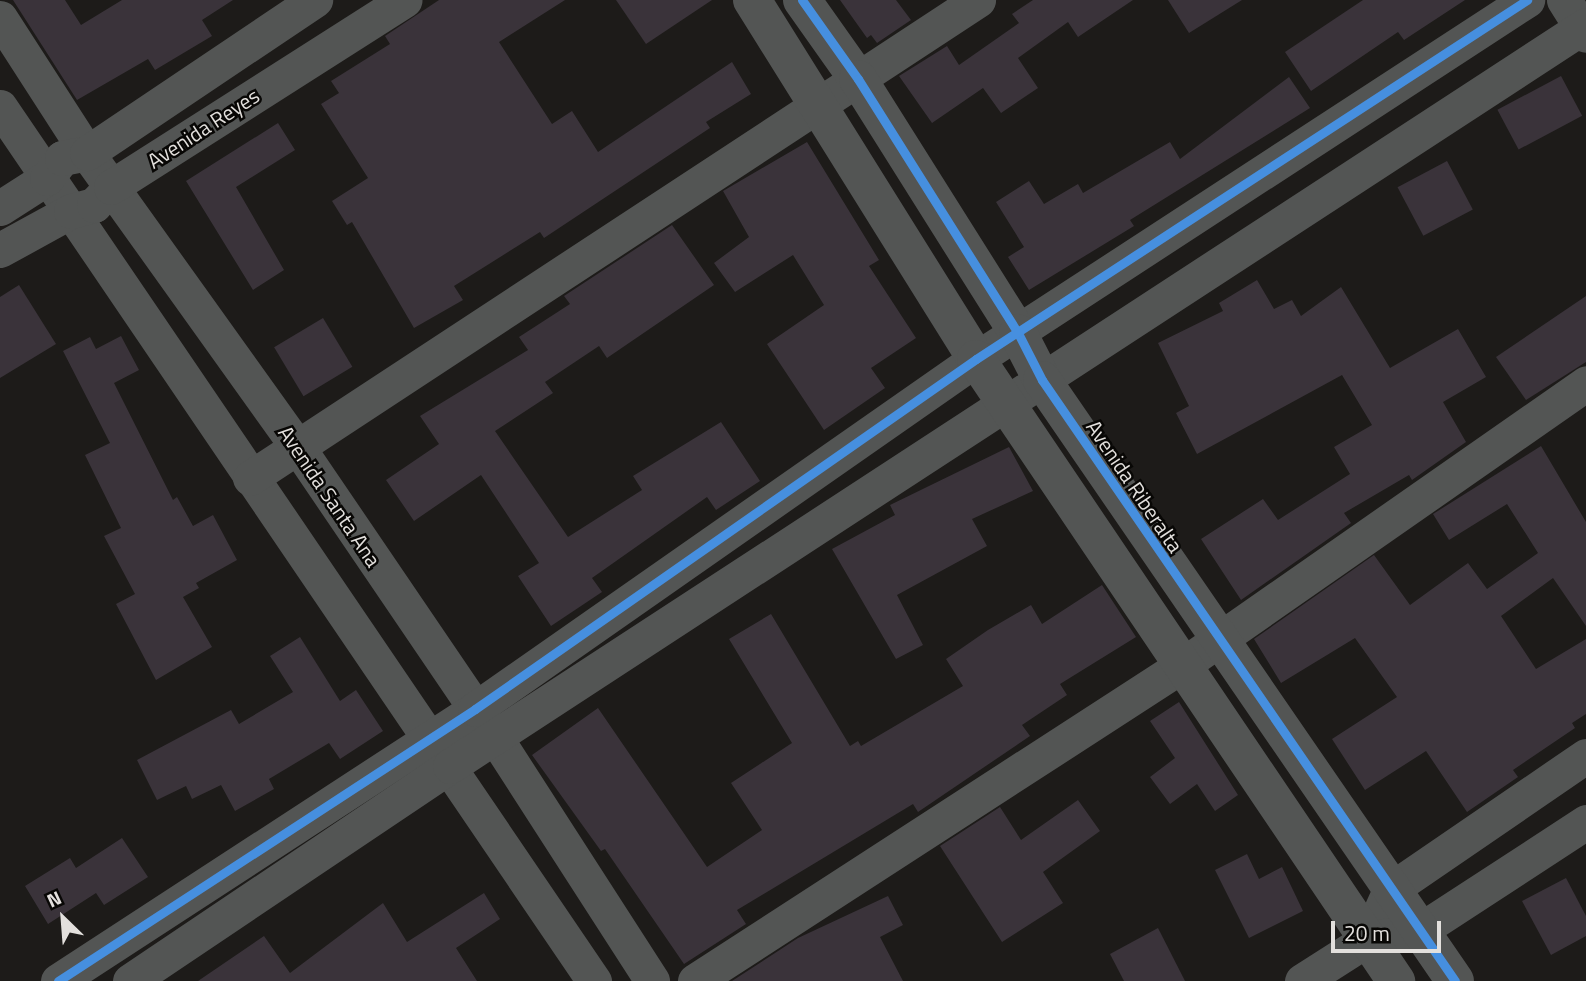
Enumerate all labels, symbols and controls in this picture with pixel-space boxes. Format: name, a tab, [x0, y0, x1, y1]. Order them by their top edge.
street label: Avenida Reyes	[142, 83, 264, 173]
street label: Avenida Riberalta	[1081, 415, 1189, 557]
street label: Avenida Santa Ana	[273, 421, 387, 571]
north arrow	[28, 883, 98, 953]
text: N	[42, 883, 66, 914]
scale bar	[1334, 908, 1444, 952]
text: 20 m	[1344, 917, 1390, 949]

